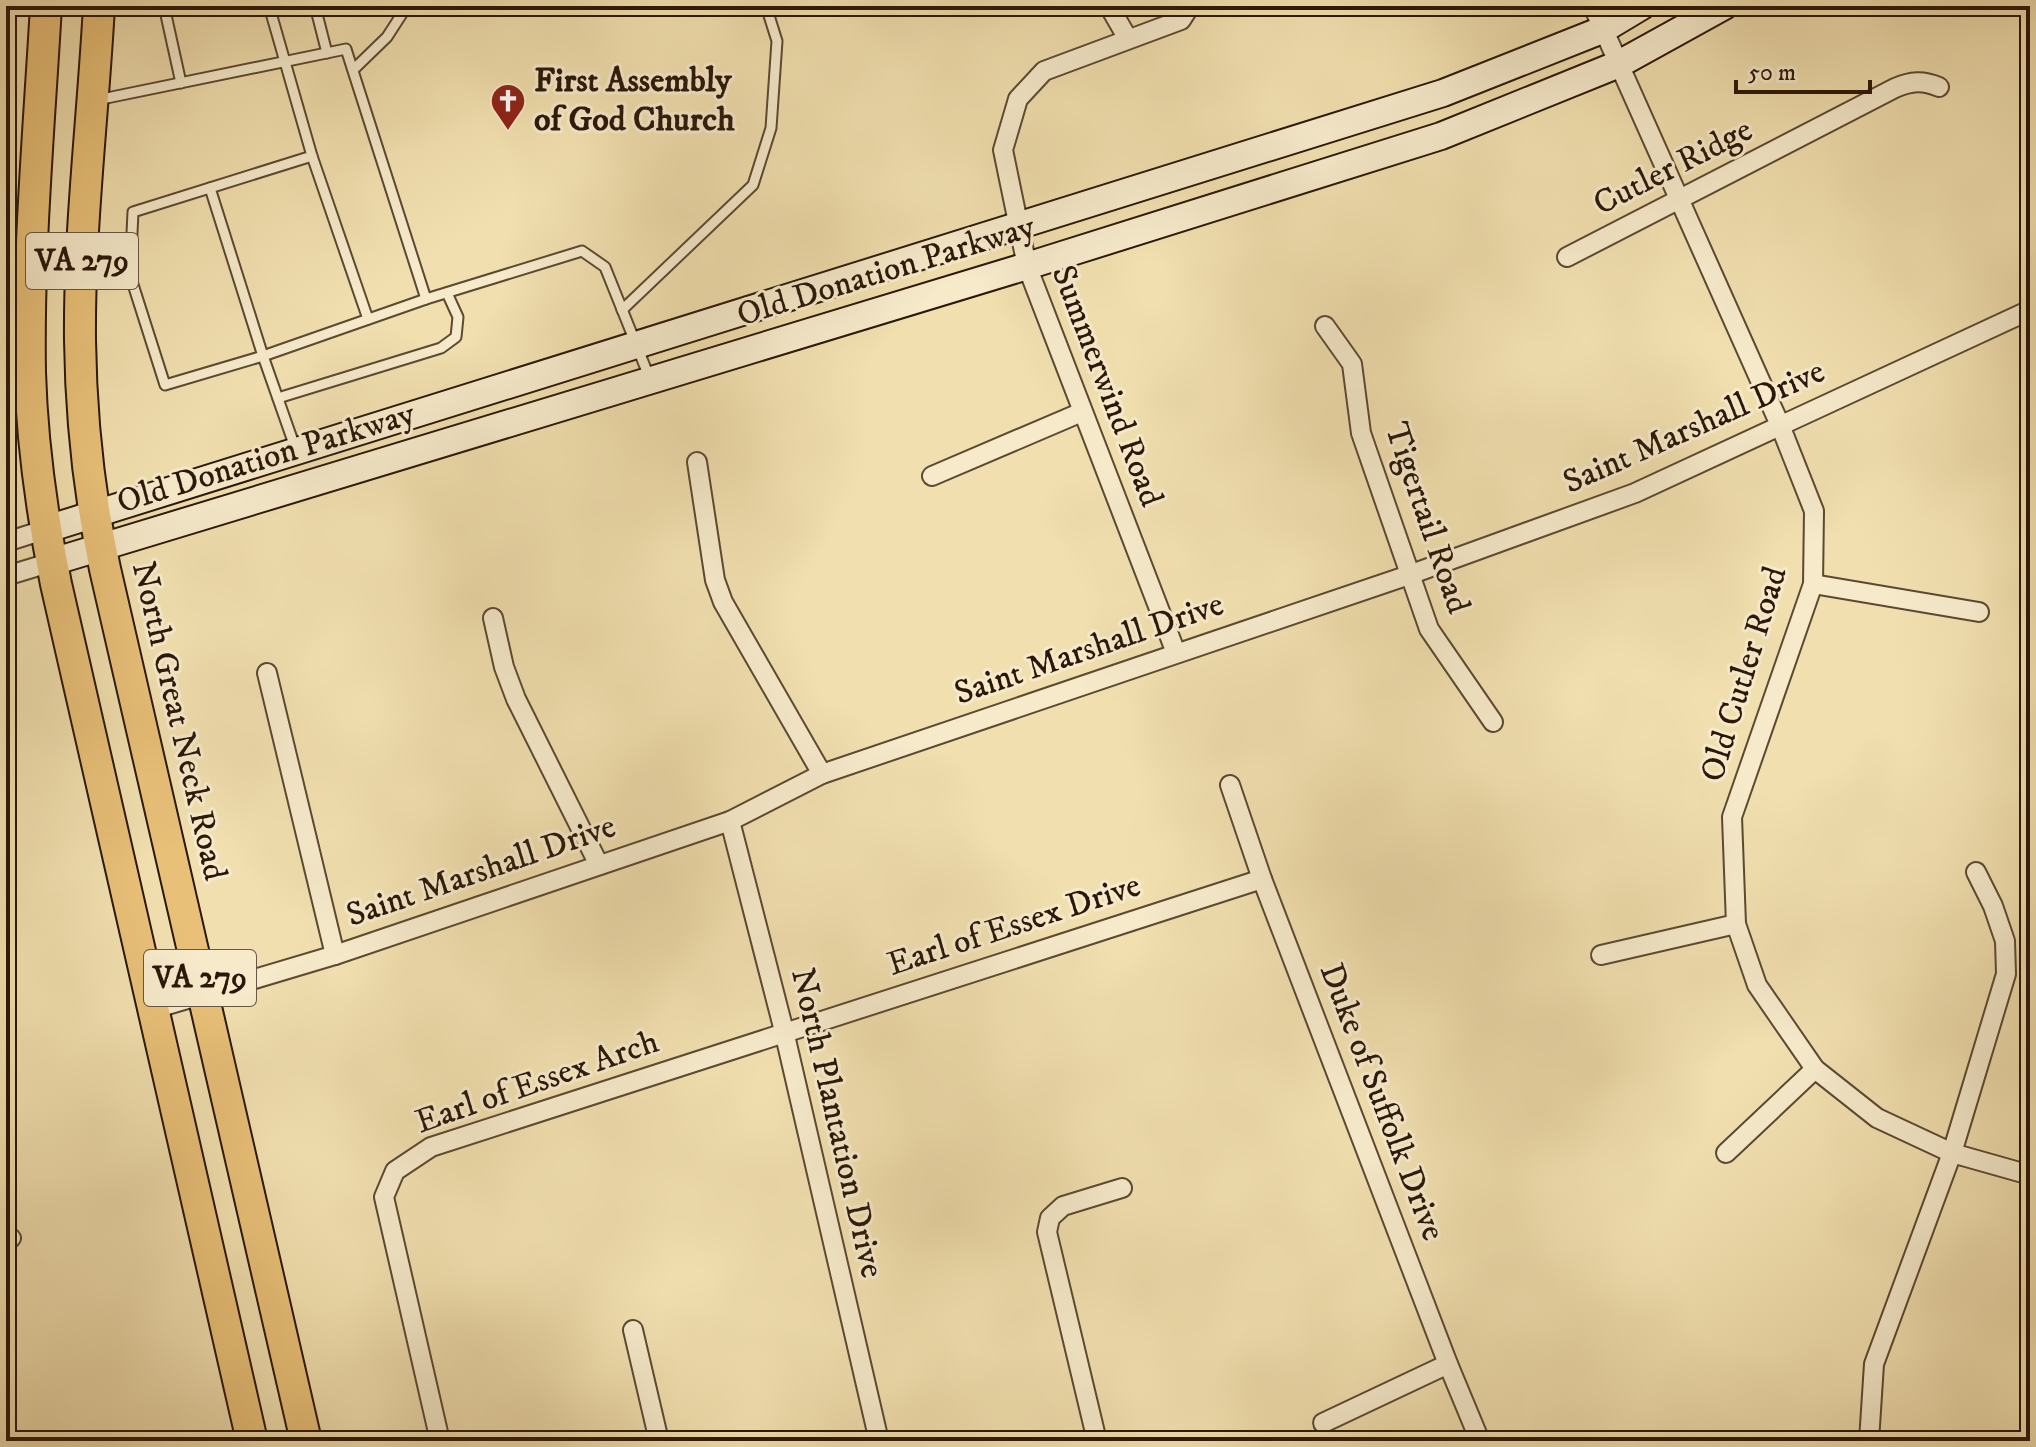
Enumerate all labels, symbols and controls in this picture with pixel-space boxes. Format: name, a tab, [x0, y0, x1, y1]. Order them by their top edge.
scale bar	[1736, 44, 1870, 94]
text: 50 m	[1748, 58, 1796, 88]
place label: First Assembly of God Church	[534, 60, 735, 141]
church icon: First Assembly of God Church	[489, 82, 527, 132]
street label: Cutler Ridge	[1586, 109, 1760, 225]
street label: Old Donation Parkway	[732, 205, 1041, 336]
road number: VA 279	[26, 233, 138, 289]
street label: Summerwind Road	[1042, 259, 1172, 513]
street label: Saint Marshall Drive	[1557, 350, 1831, 504]
street label: Old Donation Parkway	[112, 392, 421, 523]
street label: Tigertail Road	[1375, 417, 1479, 619]
street label: North Great Neck Road	[122, 557, 236, 885]
street label: Old Cutler Road	[1691, 561, 1797, 787]
street label: Saint Marshall Drive	[949, 583, 1229, 715]
street label: Saint Marshall Drive	[341, 805, 621, 937]
street label: Earl of Essex Drive	[882, 864, 1146, 986]
road number: VA 279	[144, 950, 256, 1006]
street label: Duke of Suffolk Drive	[1310, 957, 1454, 1247]
street label: North Plantation Drive	[781, 964, 893, 1282]
street label: Earl of Essex Arch	[410, 1021, 664, 1143]

